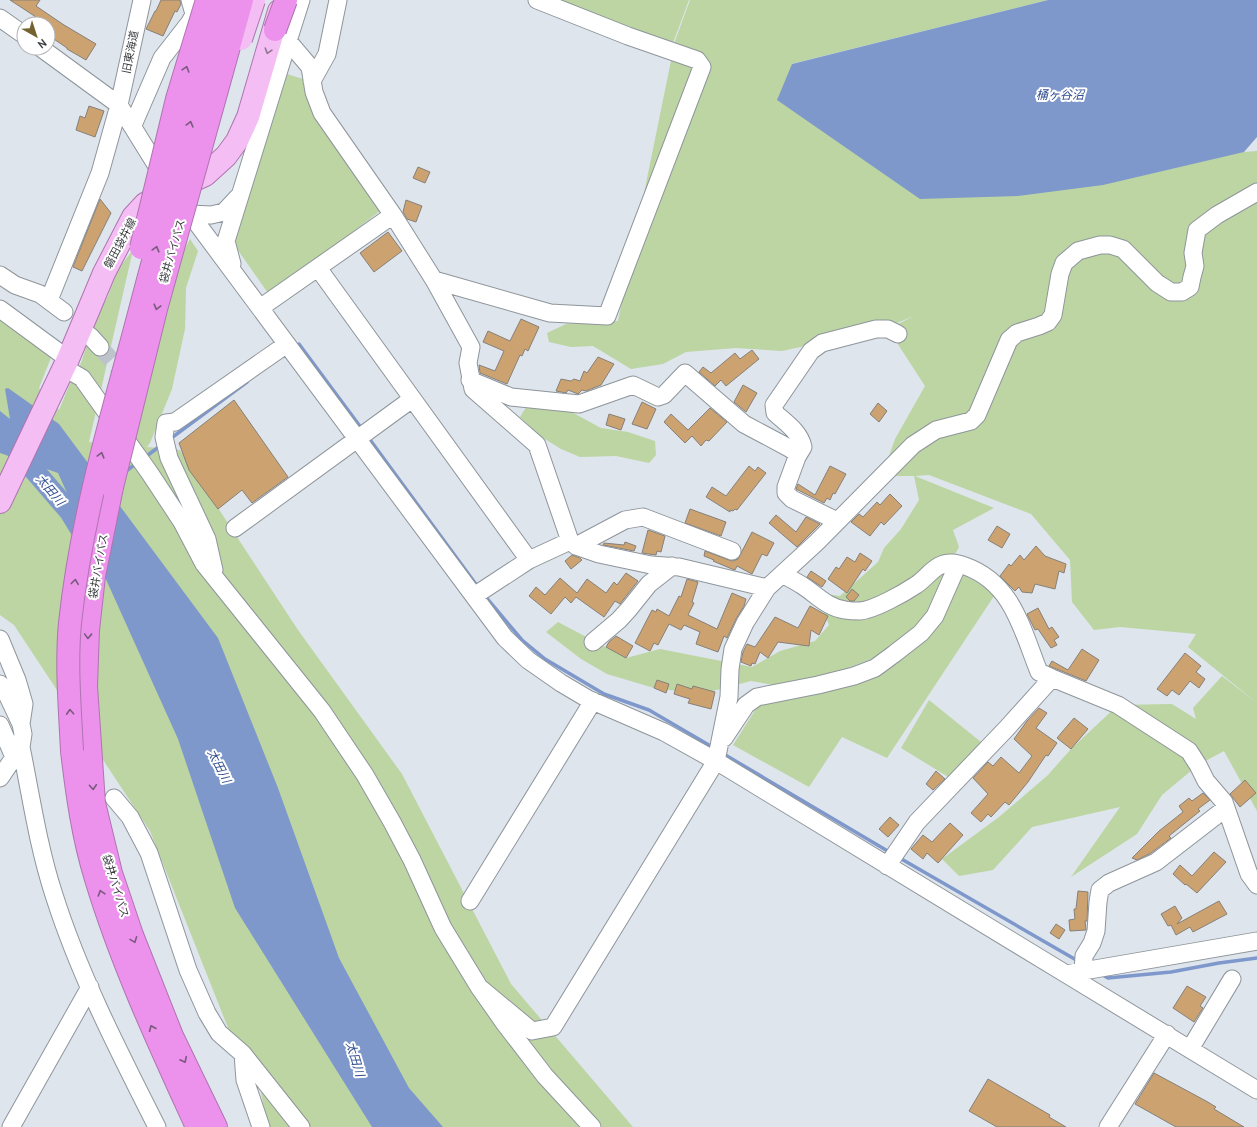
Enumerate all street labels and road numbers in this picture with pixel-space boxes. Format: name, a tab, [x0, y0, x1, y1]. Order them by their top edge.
street label: 旧東海道	[119, 29, 141, 75]
street label: 磐田袋井線	[101, 215, 139, 271]
street label: 袋井バイパス	[156, 217, 188, 285]
street label: 袋井バイパス	[85, 532, 111, 600]
street label: 袋井バイパス	[100, 852, 132, 920]

